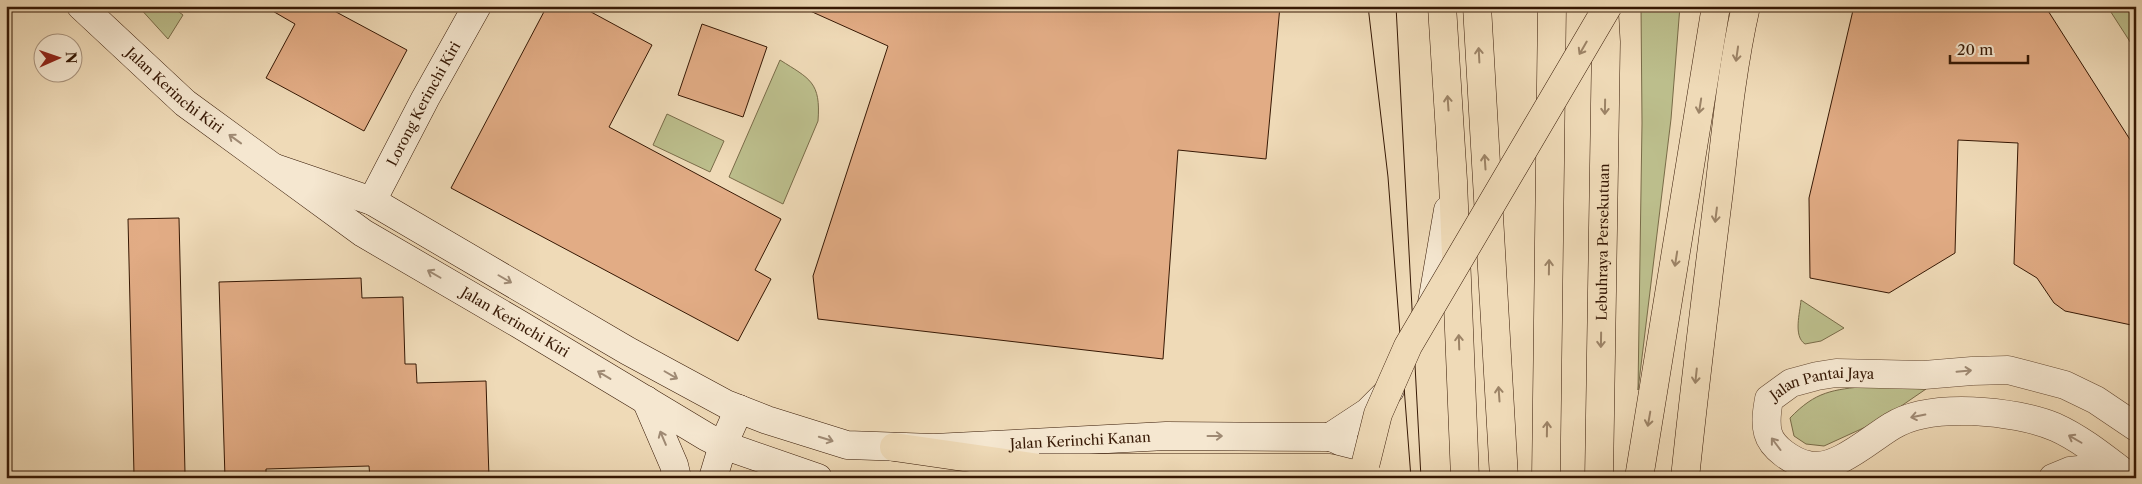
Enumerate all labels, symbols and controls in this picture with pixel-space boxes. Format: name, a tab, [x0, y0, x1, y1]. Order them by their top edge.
north arrow	[32, 32, 82, 82]
scale bar	[1950, 32, 2027, 64]
street label: Lorong Kerinchi Kiri	[383, 38, 464, 169]
text: 20 m	[1957, 40, 1993, 59]
one-way arrow	[1577, 41, 1587, 55]
street label: Jalan Kerinchi Kiri	[121, 42, 227, 137]
one-way arrow	[1732, 46, 1742, 62]
one-way arrow	[1474, 47, 1484, 63]
text: N	[62, 51, 80, 64]
one-way arrow	[1444, 95, 1453, 111]
one-way arrow	[1695, 98, 1705, 114]
one-way arrow	[1600, 99, 1610, 115]
one-way arrow	[228, 134, 242, 144]
one-way arrow	[1480, 154, 1489, 170]
street label: Lebuhraya Persekutuan	[1593, 163, 1613, 321]
one-way arrow	[1711, 207, 1721, 223]
one-way arrow	[1671, 250, 1681, 266]
one-way arrow	[1544, 259, 1554, 275]
one-way arrow	[427, 269, 441, 279]
one-way arrow	[497, 274, 512, 284]
street label: Jalan Kerinchi Kiri	[456, 282, 573, 361]
one-way arrow	[1597, 332, 1606, 348]
one-way arrow	[1455, 334, 1464, 350]
street label: Jalan Pantai Jaya	[1765, 363, 1875, 406]
one-way arrow	[1956, 367, 1972, 376]
one-way arrow	[1691, 368, 1701, 384]
one-way arrow	[598, 369, 612, 379]
one-way arrow	[663, 371, 677, 381]
one-way arrow	[1495, 386, 1504, 402]
one-way arrow	[1644, 411, 1654, 427]
one-way arrow	[1910, 411, 1926, 421]
one-way arrow	[1542, 421, 1552, 438]
street label: Jalan Kerinchi Kanan	[1008, 428, 1151, 453]
one-way arrow	[657, 431, 667, 446]
one-way arrow	[1206, 431, 1222, 441]
one-way arrow	[2068, 433, 2083, 443]
one-way arrow	[818, 434, 834, 444]
one-way arrow	[1770, 438, 1781, 451]

